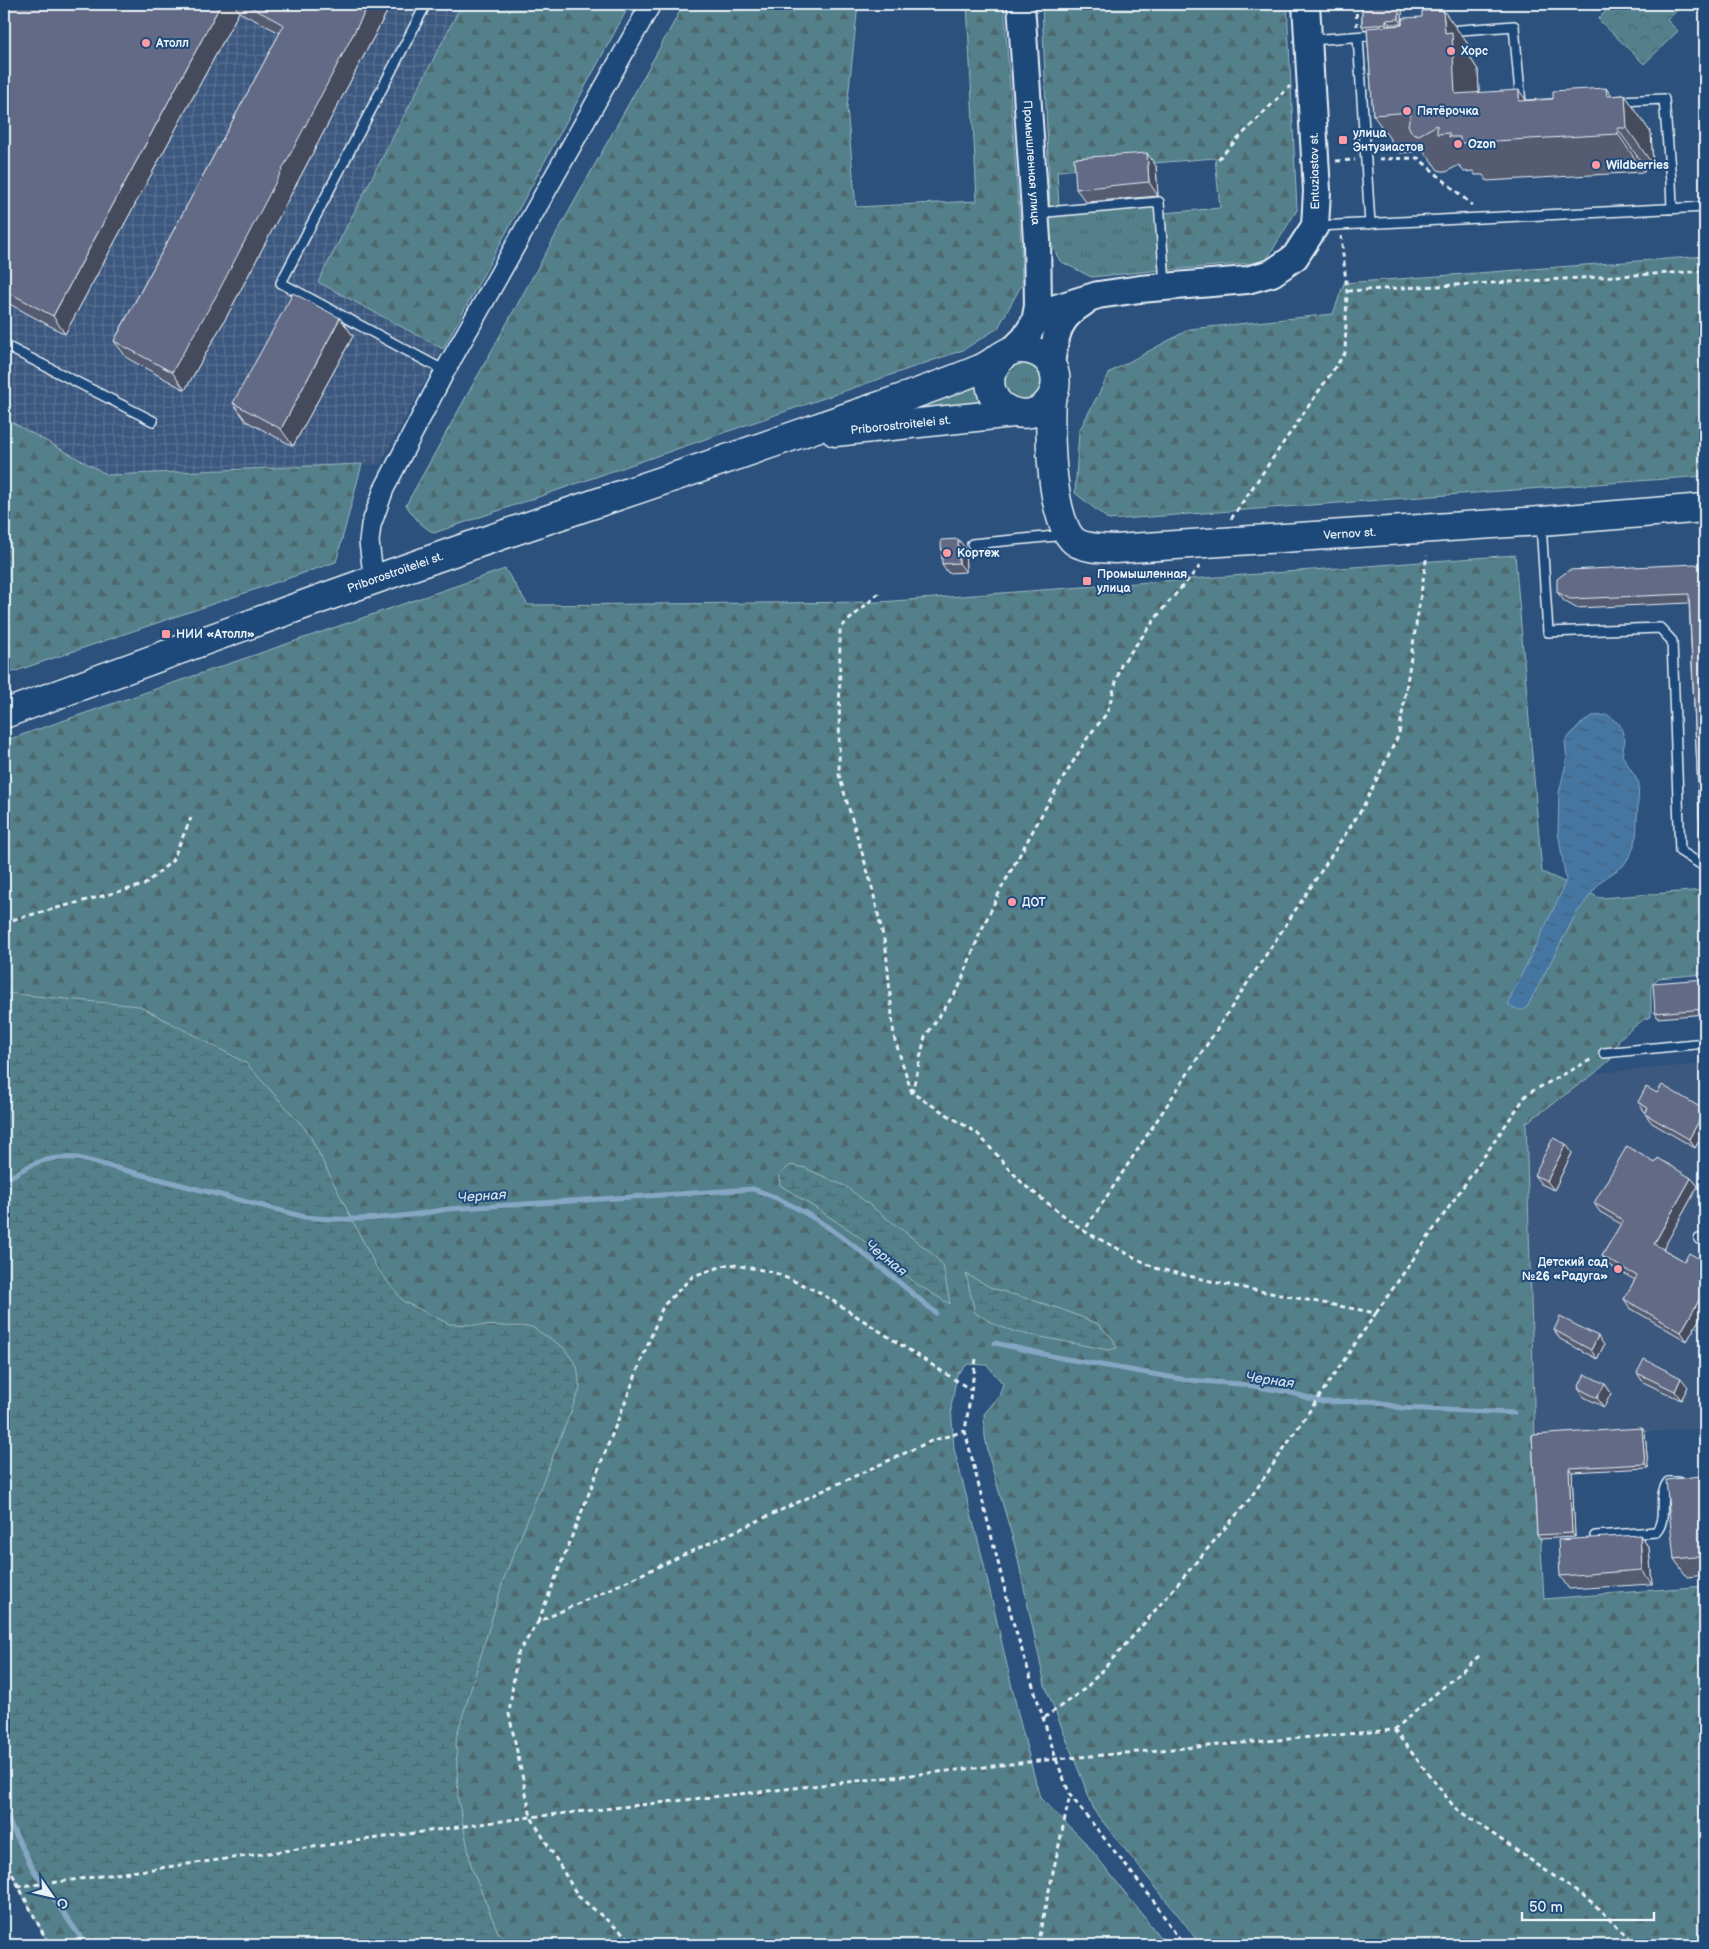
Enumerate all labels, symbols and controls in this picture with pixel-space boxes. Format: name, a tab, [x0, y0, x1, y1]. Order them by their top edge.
place label: Атолл	[155, 36, 189, 51]
marker: Атолл	[140, 37, 152, 49]
place label: Хорс	[1460, 44, 1488, 59]
marker: Хорс	[1445, 45, 1457, 57]
street label: Промышленная улица	[1020, 100, 1043, 226]
place label: Пятёрочка	[1417, 104, 1480, 119]
marker: Пятёрочка	[1401, 105, 1413, 117]
place label: улица Энтузиастов	[1353, 126, 1424, 155]
street label: Entuziastov st.	[1307, 132, 1323, 210]
marker: улица Энтузиастов	[1337, 134, 1349, 146]
place label: Ozon	[1468, 137, 1496, 152]
marker: Ozon	[1452, 138, 1464, 150]
place label: Wildberries	[1606, 158, 1669, 173]
marker: Wildberries	[1590, 159, 1602, 171]
street label: Priborostroitelei st.	[850, 412, 952, 438]
street label: Vernov st.	[1323, 524, 1376, 543]
place label: Кортеж	[957, 546, 1000, 561]
marker: Кортеж	[941, 547, 953, 559]
street label: Priborostroitelei st.	[345, 548, 445, 596]
place label: Промышленная улица	[1097, 567, 1187, 596]
marker: Промышленная улица	[1081, 575, 1093, 587]
place label: НИИ «Атолл»	[176, 627, 255, 642]
marker: НИИ «Атолл»	[160, 628, 172, 640]
place label: ДОТ	[1022, 895, 1047, 910]
marker: ДОТ	[1006, 896, 1018, 908]
water label: Черная	[457, 1186, 507, 1206]
water label: Черная	[862, 1236, 911, 1280]
place label: Детский сад №26 «Радуга»	[1522, 1255, 1609, 1284]
marker: Детский сад №26 «Радуга»	[1612, 1263, 1624, 1275]
water label: Черная	[1245, 1368, 1296, 1392]
north arrow	[28, 1872, 78, 1922]
scale bar	[1522, 1889, 1654, 1921]
text: С	[52, 1894, 72, 1912]
text: 50 m	[1529, 1898, 1563, 1917]

